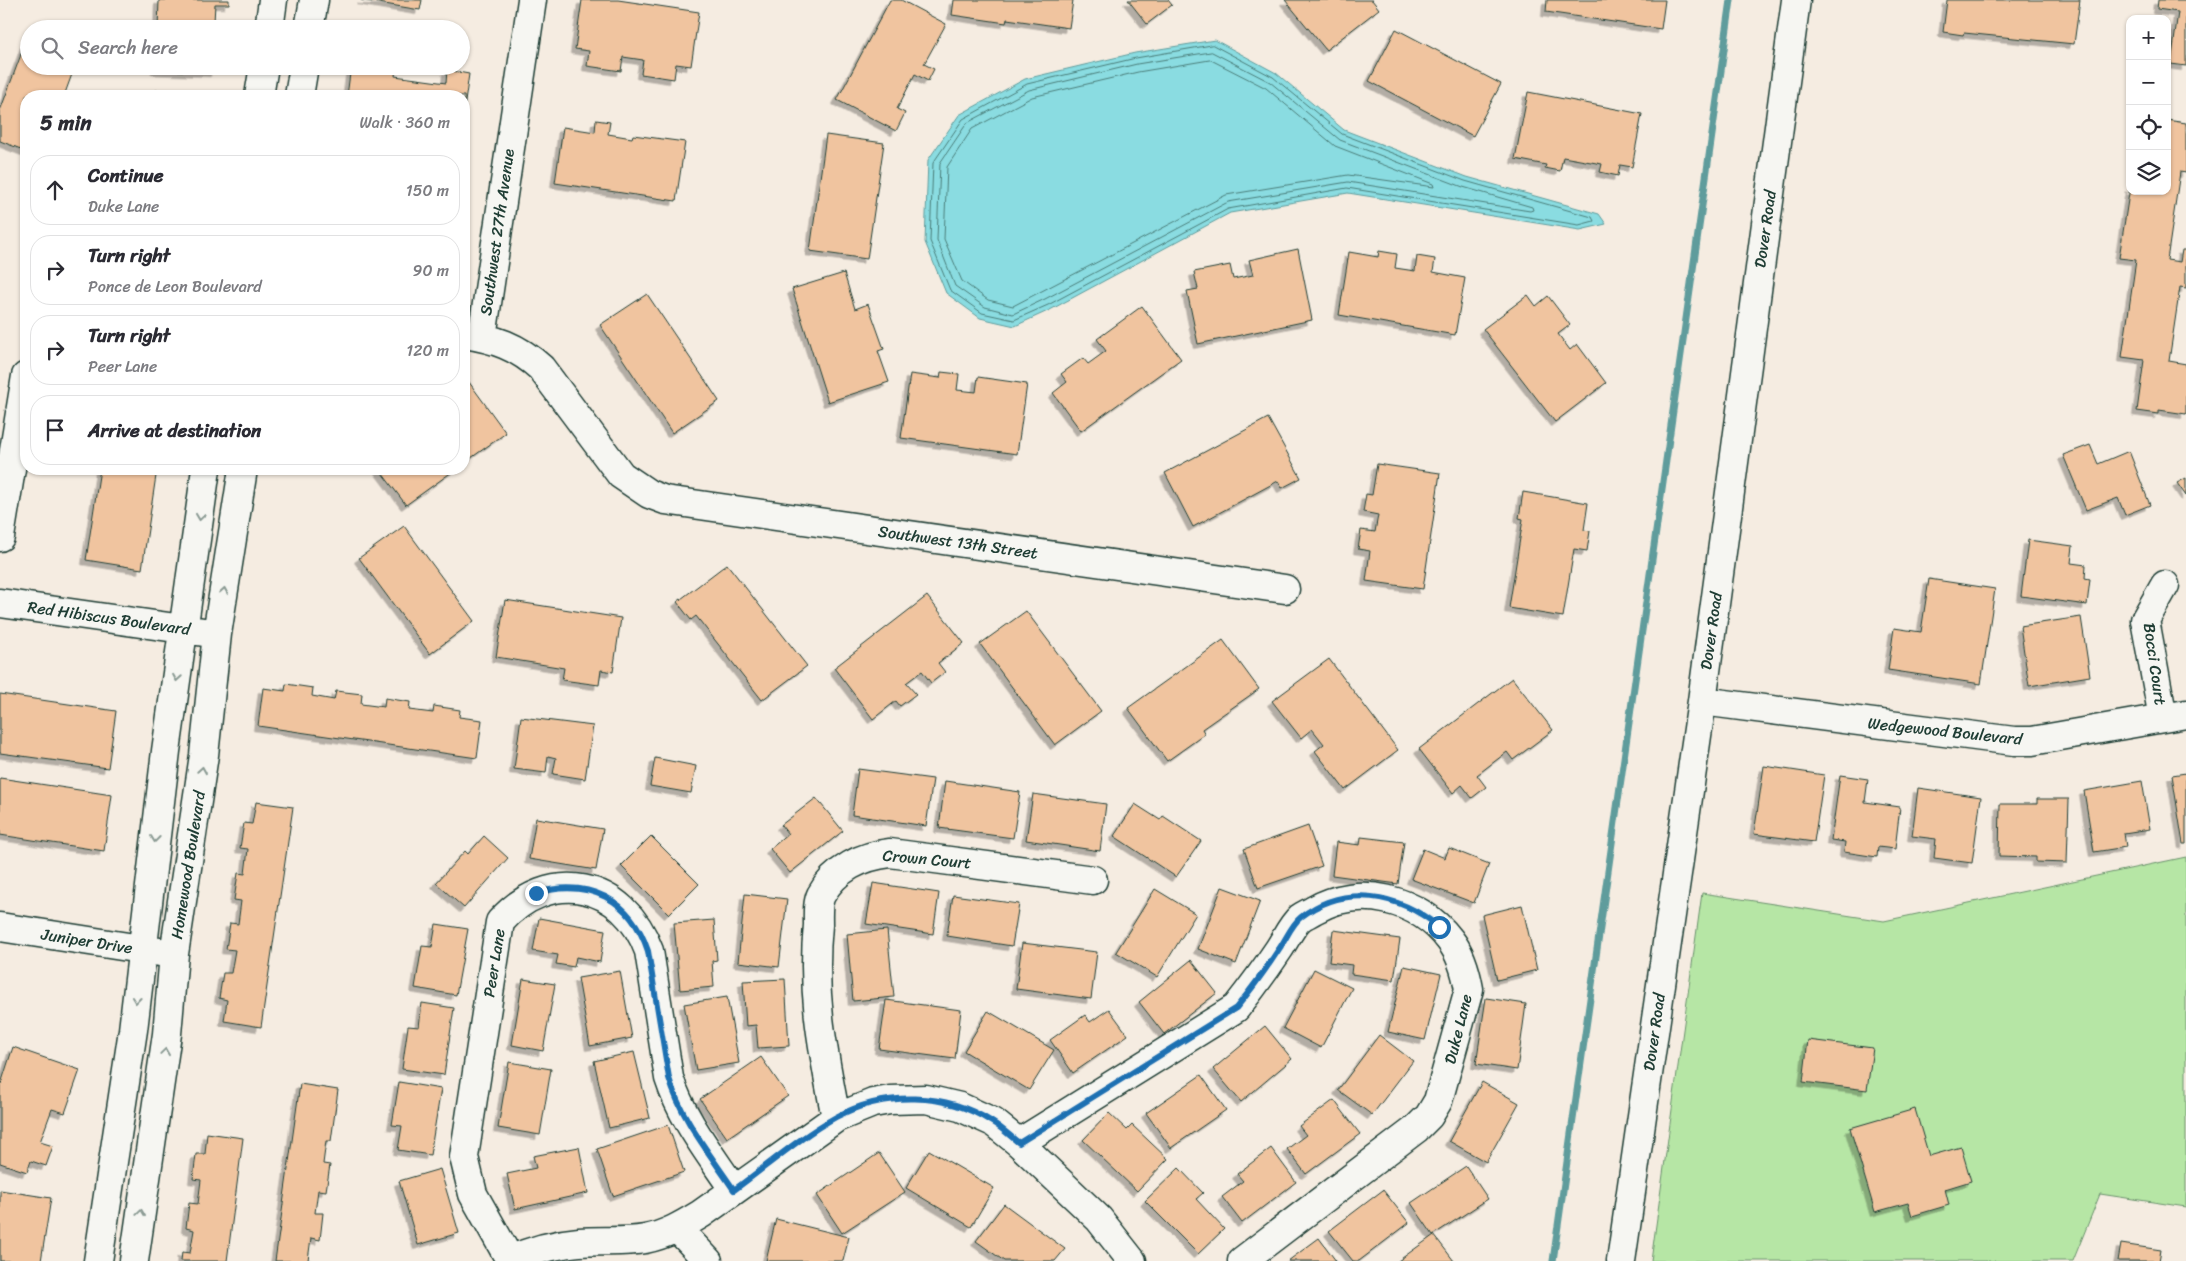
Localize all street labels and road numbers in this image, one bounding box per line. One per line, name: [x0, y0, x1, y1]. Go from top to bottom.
street label: Southwest 27th Avenue: [471, 147, 523, 317]
street label: Dover Road: [1745, 187, 1785, 270]
street label: Southwest 13th Street: [876, 516, 1040, 568]
street label: Dover Road: [1691, 589, 1731, 672]
street label: Red Hibiscus Boulevard: [26, 592, 194, 644]
street label: Bocci Court: [2135, 621, 2175, 707]
street label: Wedgewood Boulevard: [1866, 708, 2025, 754]
street label: Homewood Boulevard: [162, 787, 214, 941]
street label: Crown Court: [881, 841, 973, 877]
street label: Juniper Drive: [38, 919, 135, 963]
street label: Peer Lane: [474, 927, 514, 999]
street label: Dover Road: [1634, 990, 1674, 1073]
street label: Duke Lane: [1435, 991, 1481, 1067]

